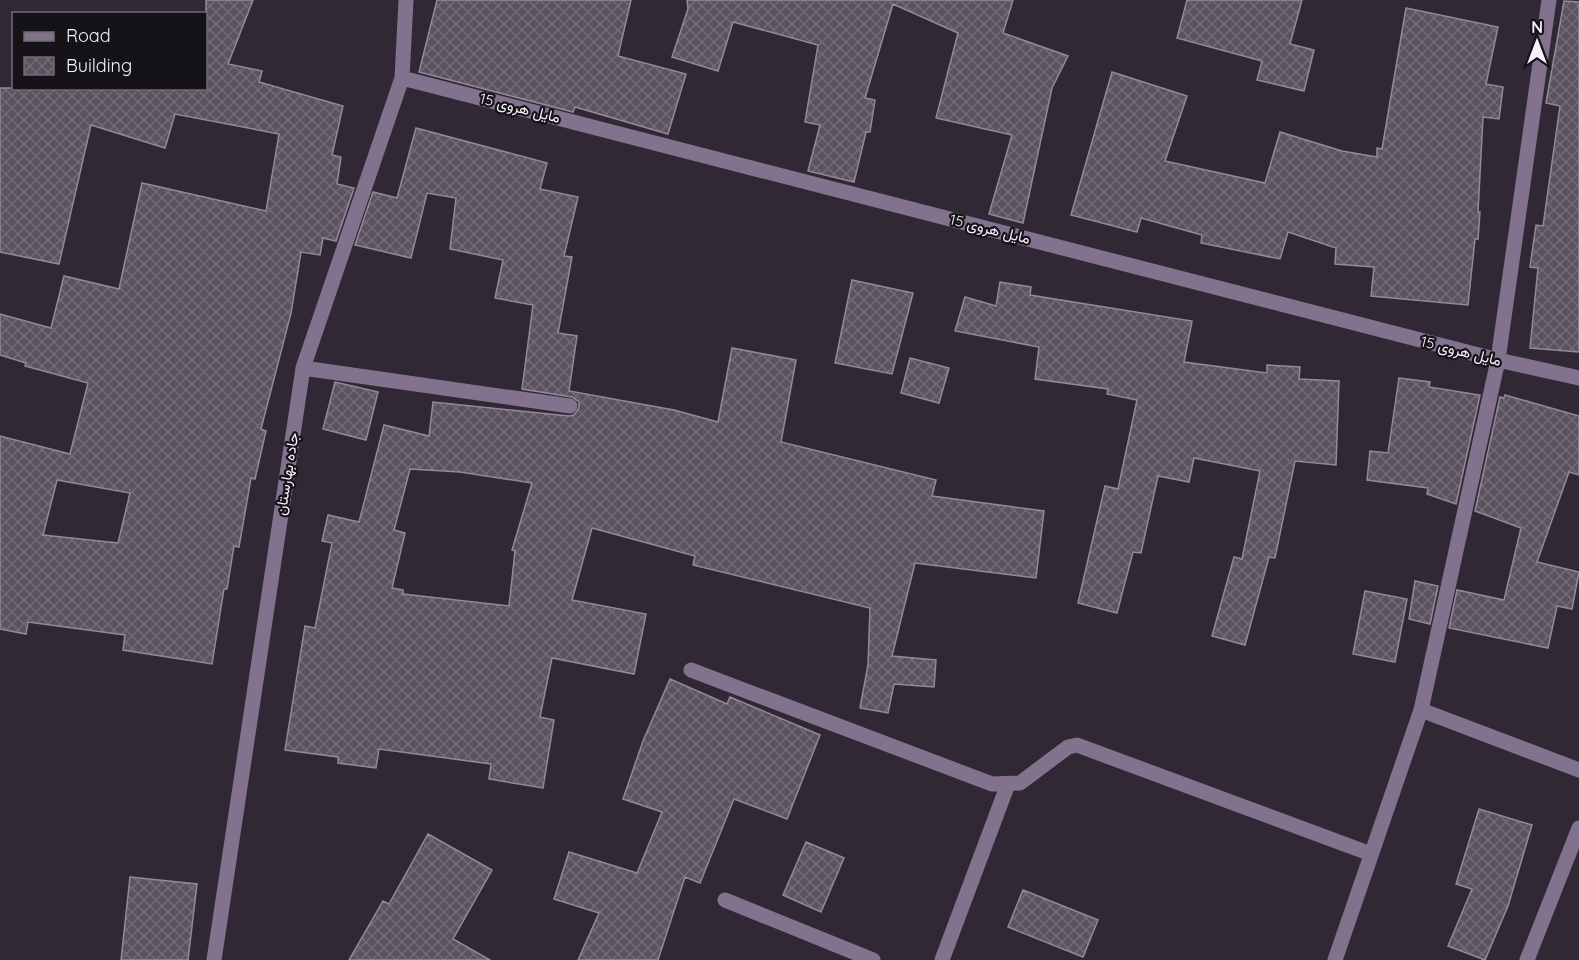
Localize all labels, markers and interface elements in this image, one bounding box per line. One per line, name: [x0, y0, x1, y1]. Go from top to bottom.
legend: [12, 12, 207, 90]
north arrow: [1507, 12, 1567, 72]
text: N: [1531, 17, 1543, 37]
text: Road: [66, 24, 111, 47]
text: Building: [66, 54, 132, 77]
street label: مایل هروی 15: [478, 88, 562, 128]
street label: مایل هروی 15: [948, 209, 1032, 249]
street label: مایل هروی 15: [1419, 331, 1503, 371]
street label: جاده بهارستان: [271, 431, 302, 517]

